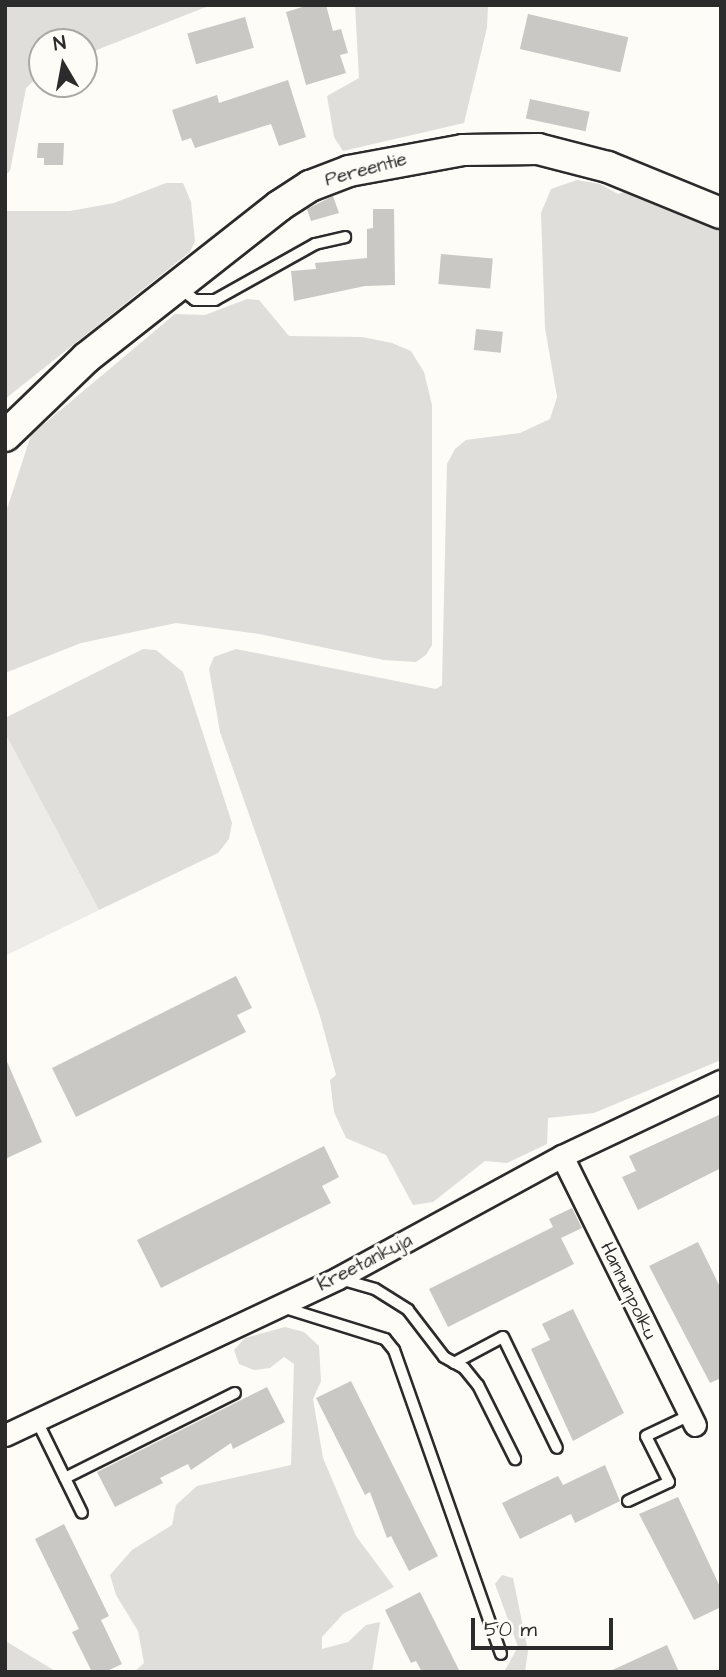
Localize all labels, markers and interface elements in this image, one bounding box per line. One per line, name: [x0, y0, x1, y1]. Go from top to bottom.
north arrow: [28, 28, 98, 98]
text: N: [51, 29, 68, 58]
street label: Pereentie: [323, 148, 409, 192]
street label: Kreetankuja: [314, 1229, 416, 1297]
street label: Hannunpolku: [595, 1239, 661, 1343]
scale bar: [474, 1604, 616, 1648]
text: 50 m: [484, 1615, 537, 1644]

